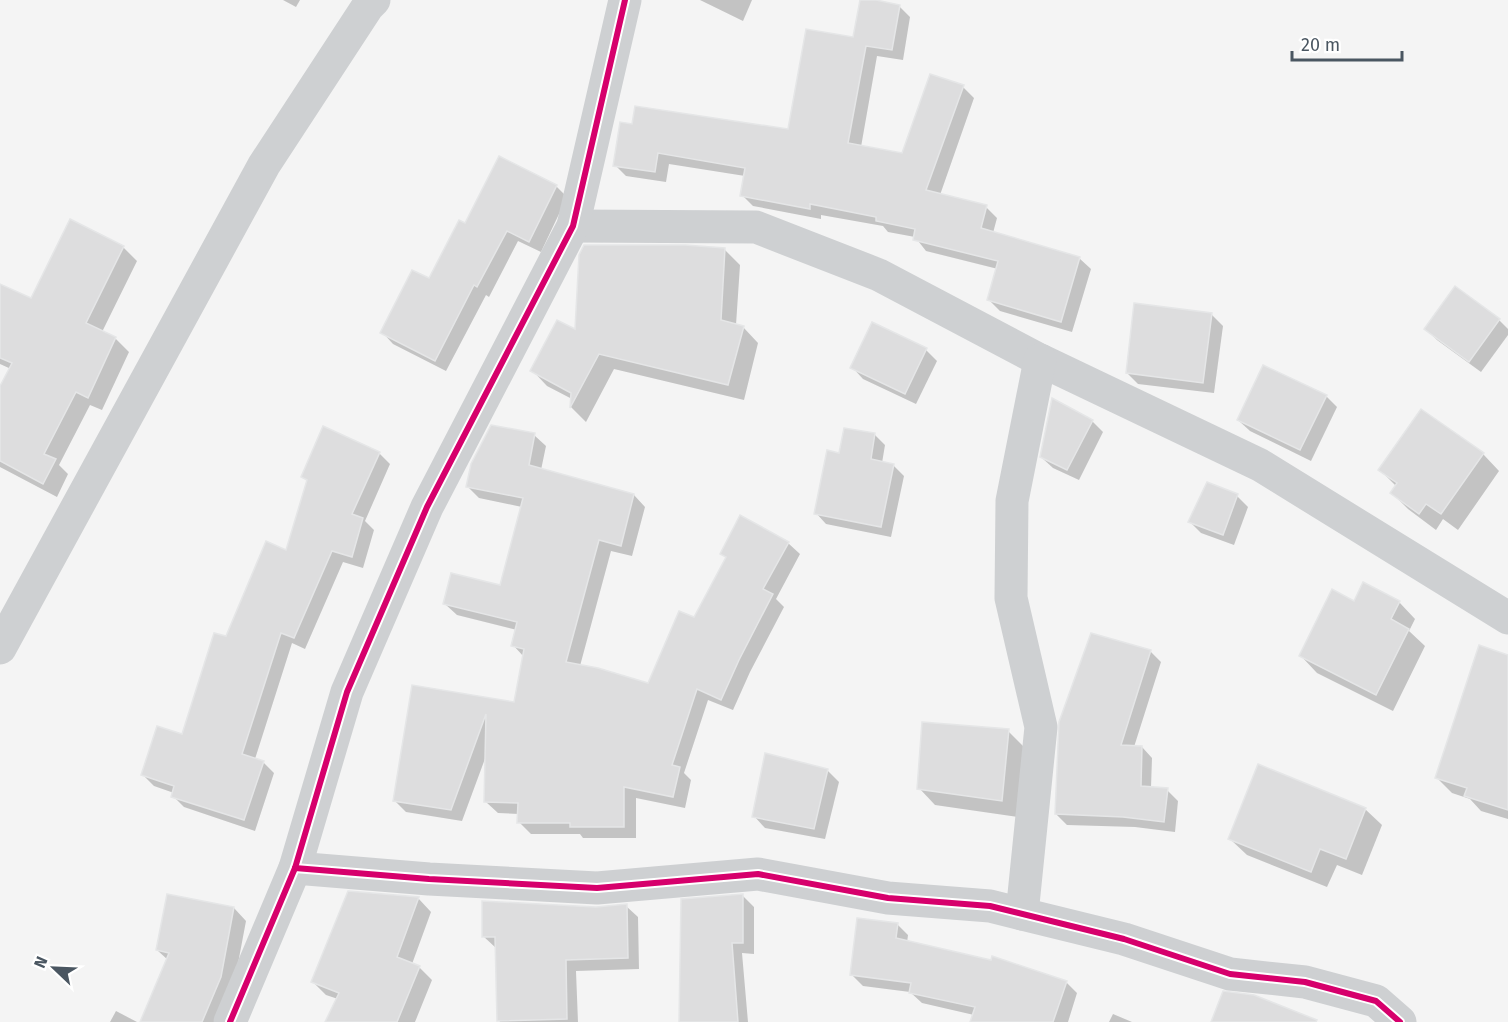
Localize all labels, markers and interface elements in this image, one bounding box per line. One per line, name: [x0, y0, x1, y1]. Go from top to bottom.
scale bar: [1292, 24, 1402, 62]
text: 20 m: [1301, 34, 1340, 56]
north arrow: [24, 938, 84, 998]
text: N: [30, 954, 51, 971]

